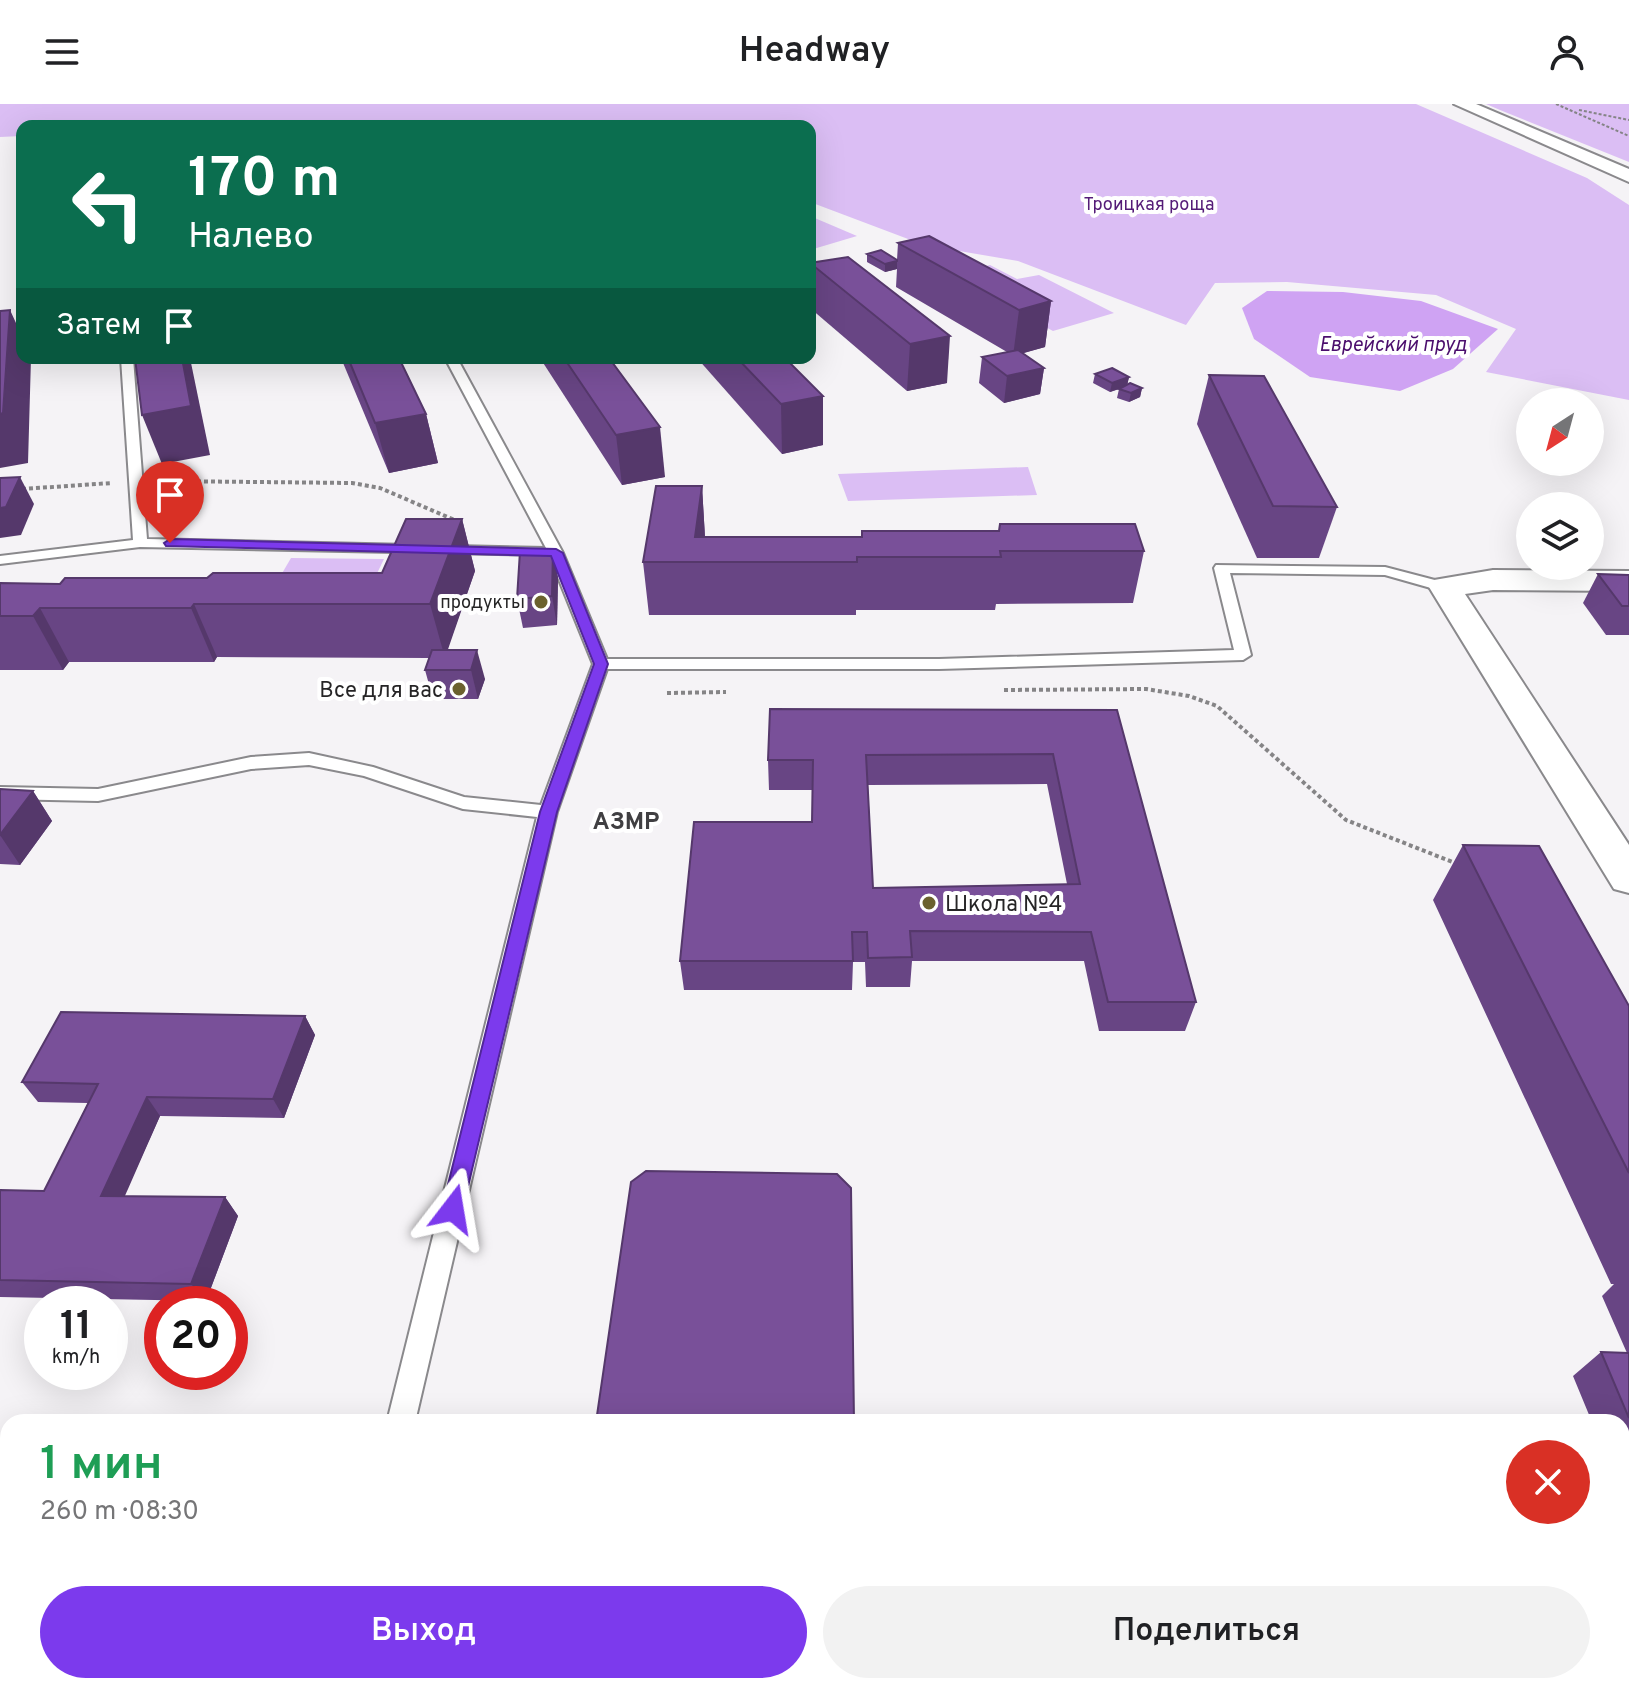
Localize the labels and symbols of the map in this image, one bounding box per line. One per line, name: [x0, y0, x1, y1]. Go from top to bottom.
park label: Троицкая роща: [1084, 194, 1214, 217]
water label: Еврейский пруд: [1319, 333, 1467, 359]
north arrow: [1516, 388, 1604, 476]
pin: [136, 461, 204, 543]
place label: продукты: [440, 592, 525, 615]
marker: продукты: [532, 593, 550, 611]
place label: Все для вас: [319, 678, 443, 705]
marker: Все для вас: [450, 680, 468, 698]
district label: АЗМР: [593, 808, 659, 838]
place label: Школа №4: [945, 892, 1062, 919]
marker: Школа №4: [920, 894, 938, 912]
position arrow: [411, 1167, 495, 1251]
speed limit sign: 20: [144, 1286, 248, 1390]

